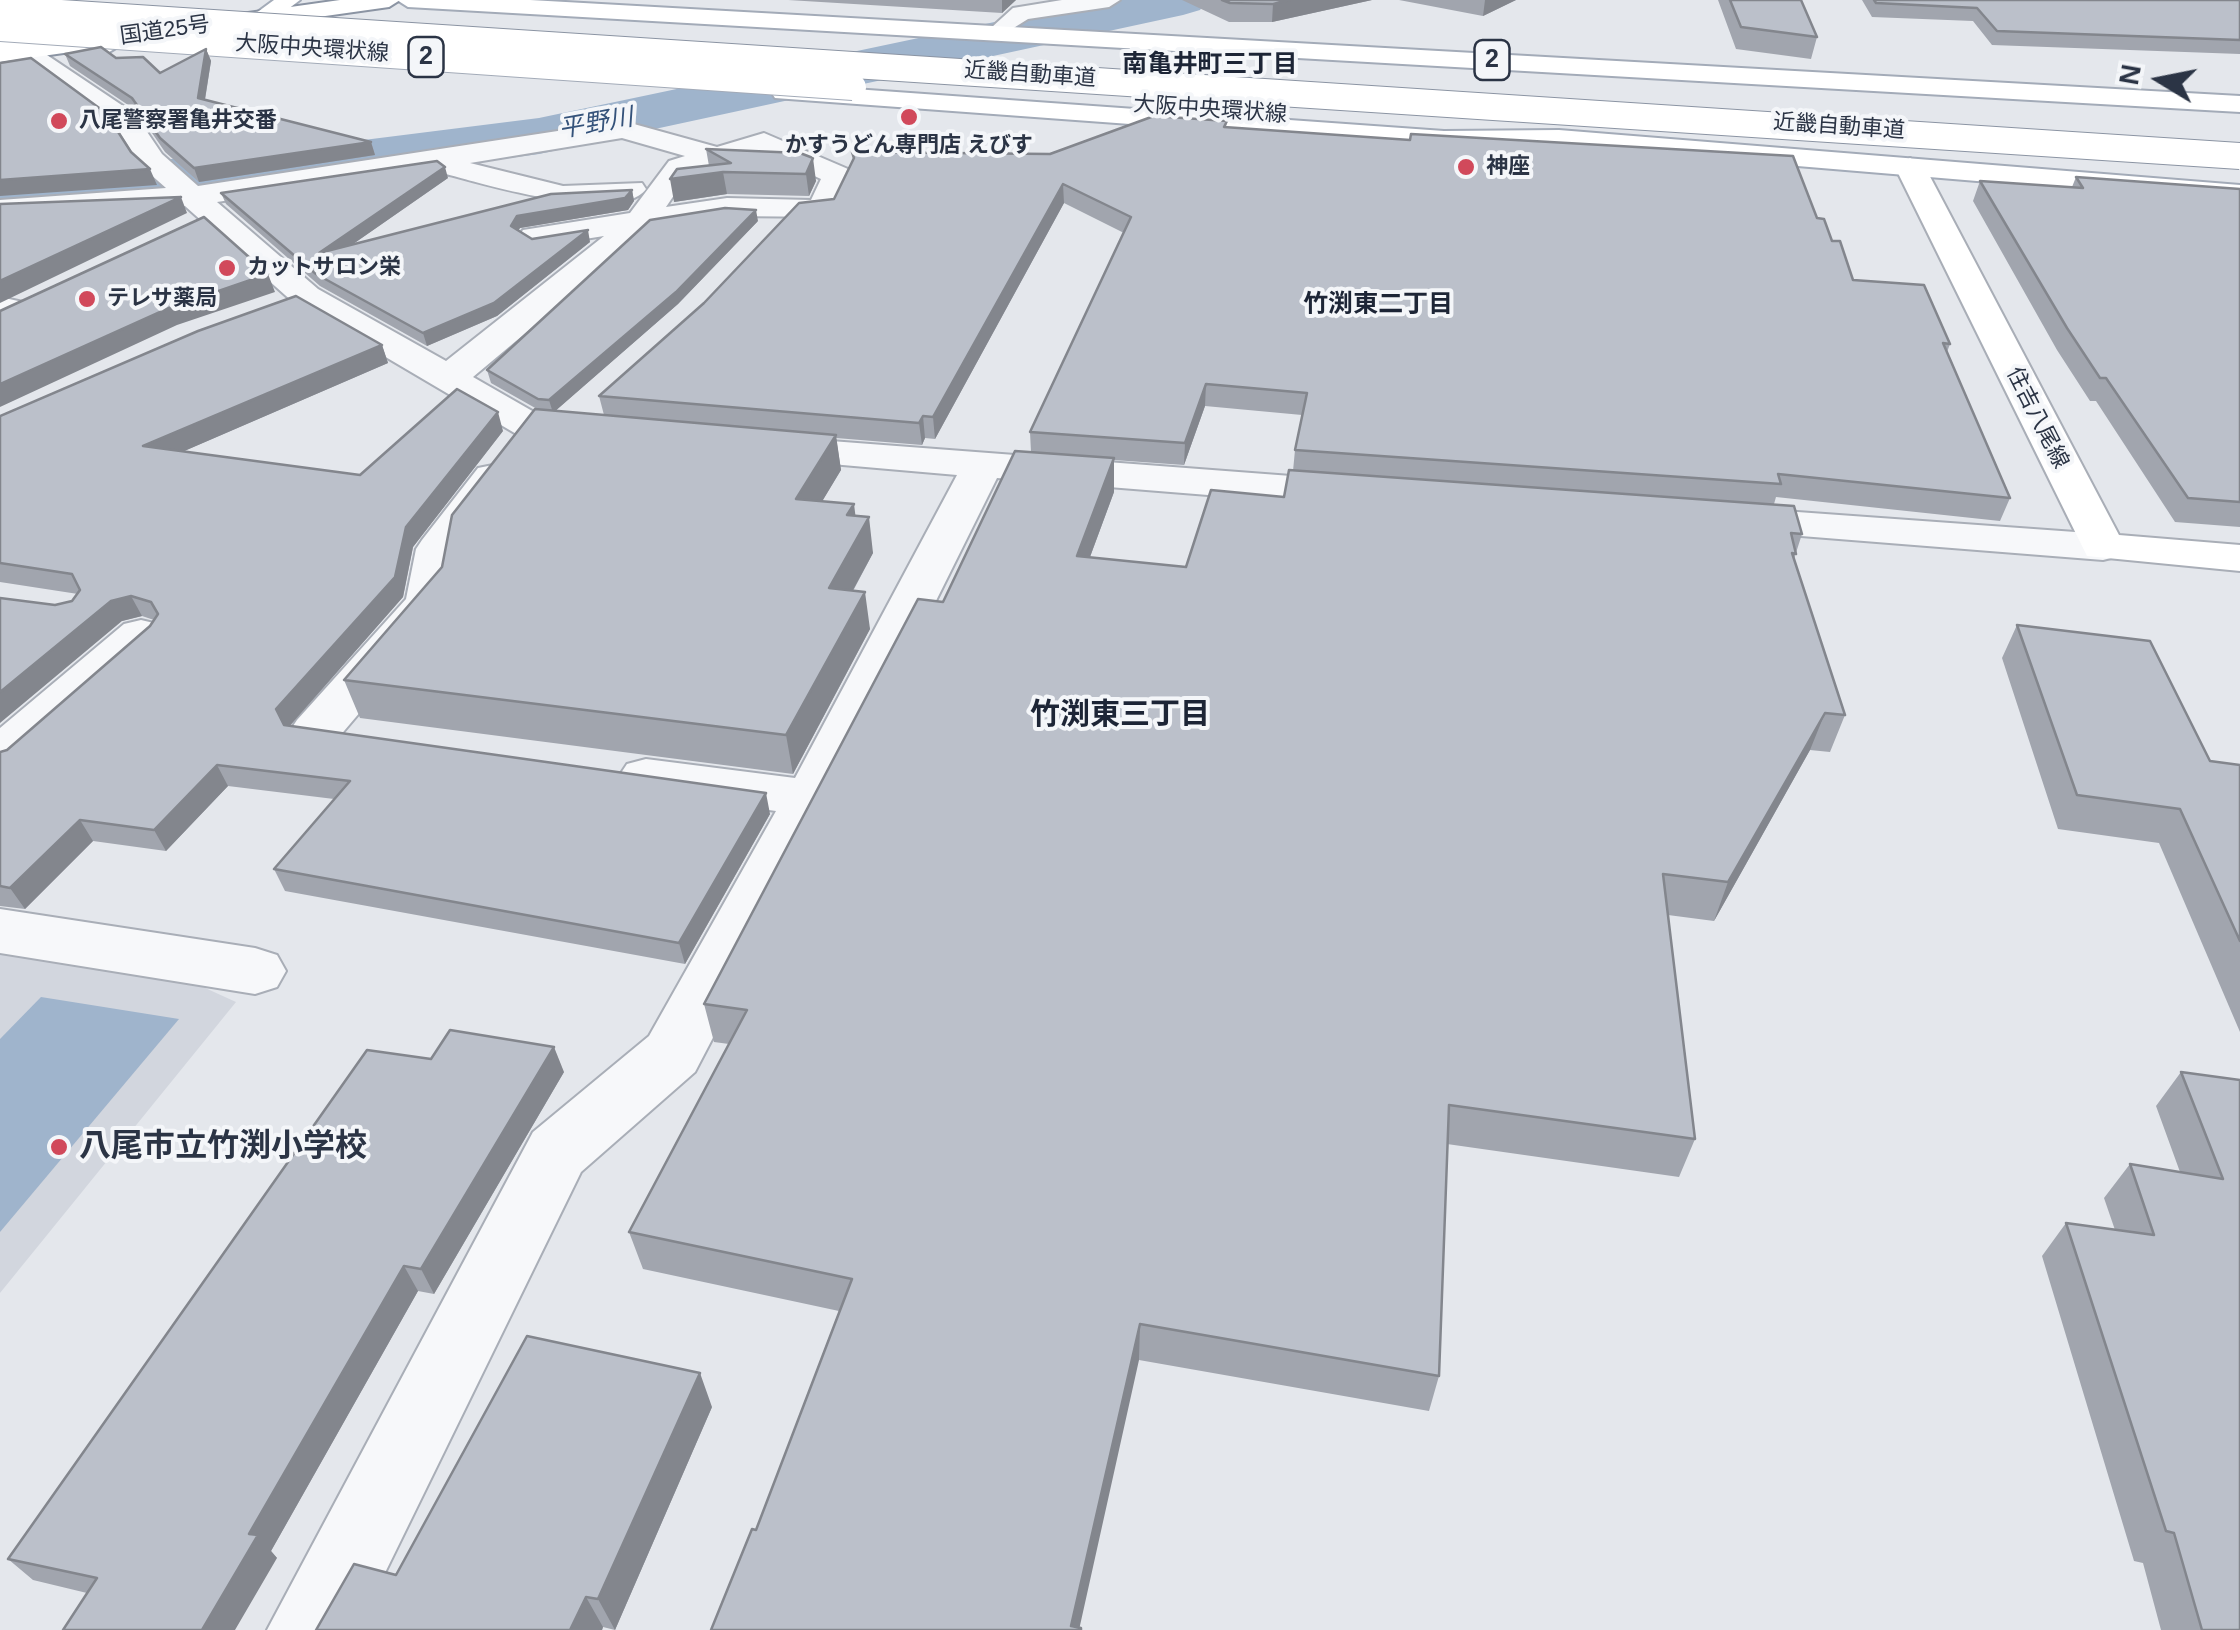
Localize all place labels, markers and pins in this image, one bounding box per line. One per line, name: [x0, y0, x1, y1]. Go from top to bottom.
marker: かすうどん専門店 えびす: [898, 106, 920, 128]
place label: 八尾警察署亀井交番: [79, 108, 277, 134]
marker: 八尾警察署亀井交番: [48, 110, 70, 132]
place label: かすうどん専門店 えびす: [785, 133, 1033, 159]
place label: 神座: [1486, 154, 1530, 180]
marker: 神座: [1455, 156, 1477, 178]
place label: カットサロン栄: [247, 255, 401, 281]
marker: カットサロン栄: [216, 257, 238, 279]
place label: テレサ薬局: [107, 286, 217, 312]
marker: テレサ薬局: [76, 288, 98, 310]
place label: 八尾市立竹渕小学校: [79, 1128, 367, 1166]
marker: 八尾市立竹渕小学校: [48, 1136, 70, 1158]

